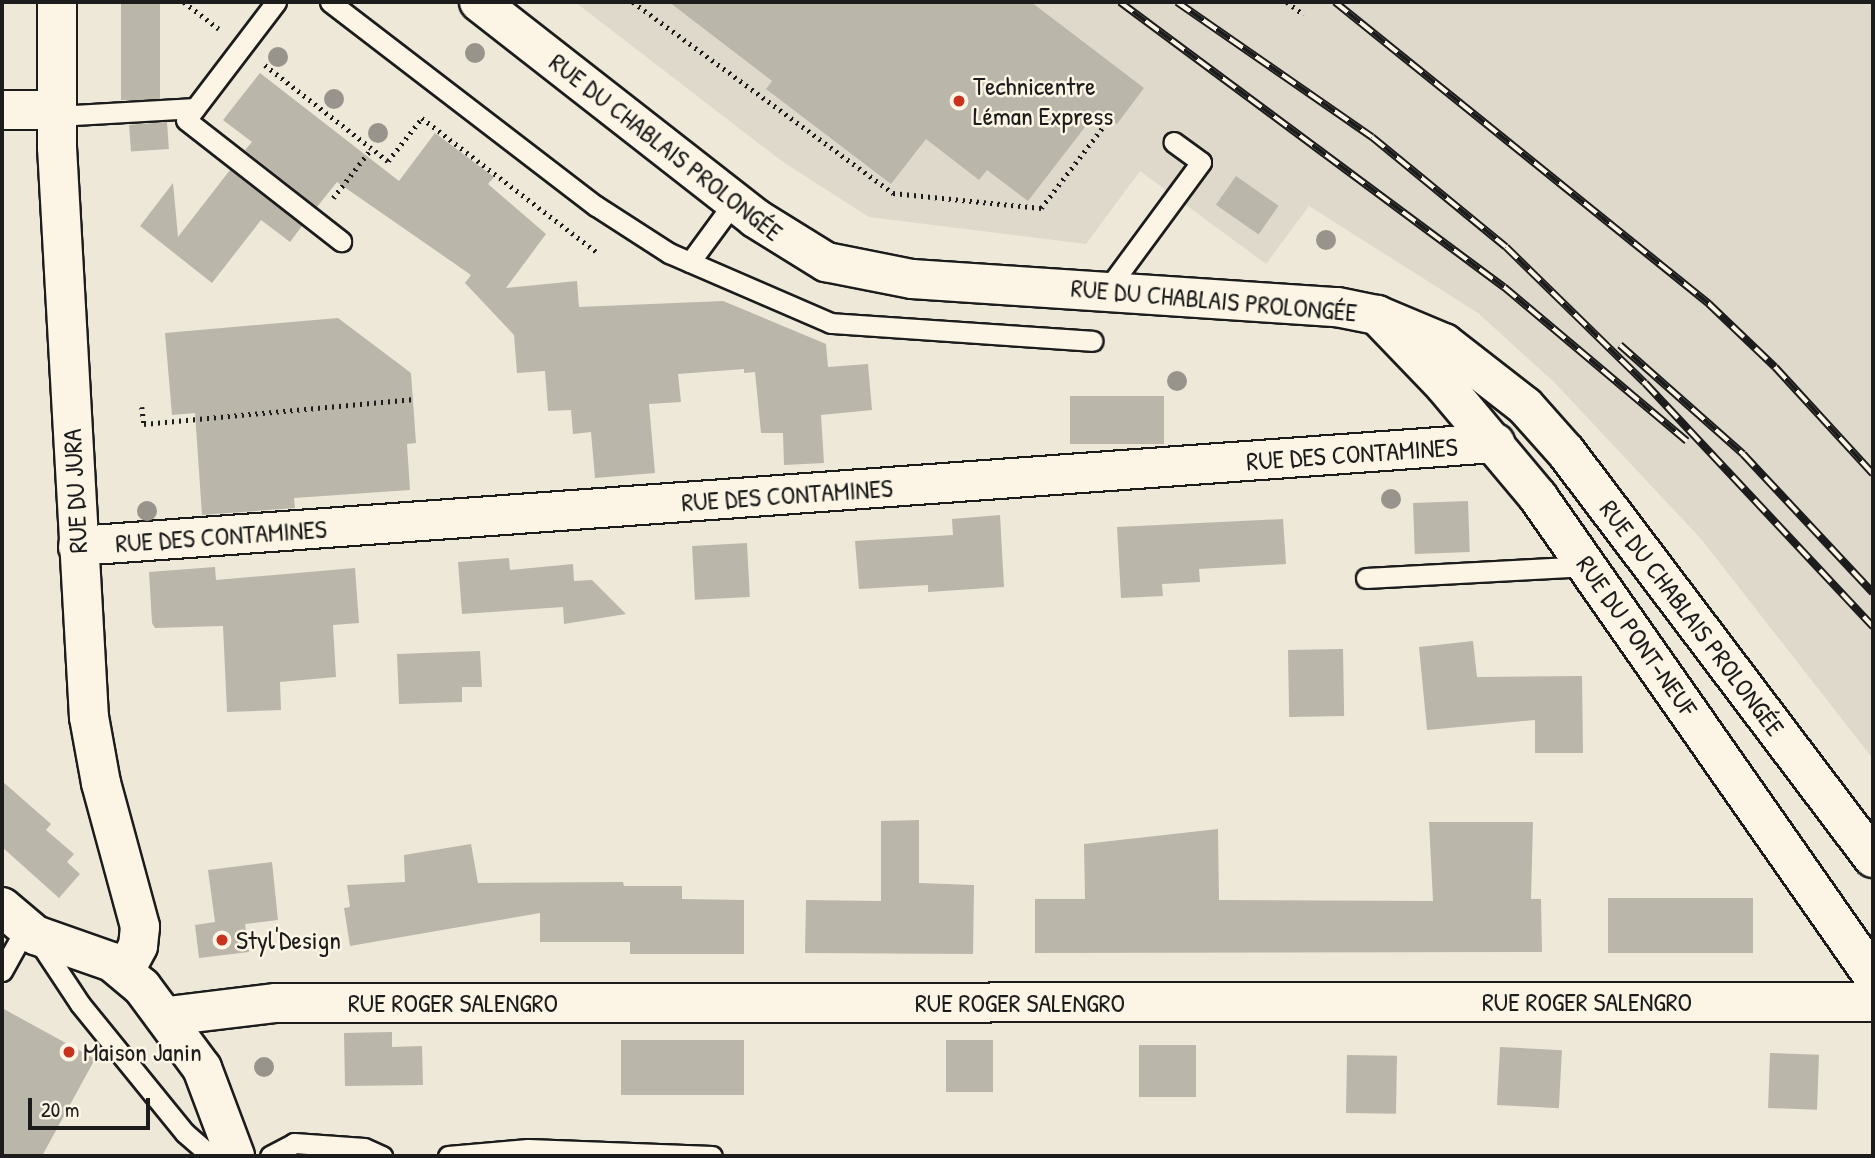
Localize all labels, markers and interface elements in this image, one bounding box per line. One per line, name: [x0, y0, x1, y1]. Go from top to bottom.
street label: RUE DU CHABLAIS PROLONGÉE: [543, 46, 789, 248]
place label: Technicentre Léman Express: [973, 70, 1113, 132]
marker: Technicentre Léman Express: [951, 93, 967, 109]
street label: RUE DU CHABLAIS PROLONGÉE: [1070, 272, 1358, 328]
street label: RUE DU JURA: [56, 428, 94, 554]
street label: RUE DES CONTAMINES: [1245, 431, 1459, 477]
street label: RUE DES CONTAMINES: [680, 472, 894, 518]
street label: RUE DU CHABLAIS PROLONGÉE: [1593, 494, 1791, 742]
street label: RUE DES CONTAMINES: [114, 513, 328, 559]
street label: RUE DU PONT-NEUF: [1570, 550, 1704, 722]
place label: Styl'Design: [236, 924, 341, 956]
marker: Styl'Design: [214, 932, 230, 948]
street label: RUE ROGER SALENGRO: [1482, 986, 1692, 1018]
street label: RUE ROGER SALENGRO: [348, 987, 558, 1019]
street label: RUE ROGER SALENGRO: [915, 987, 1125, 1019]
place label: Maison Janin: [83, 1036, 202, 1068]
marker: Maison Janin: [61, 1044, 77, 1060]
scale bar: [32, 1084, 154, 1128]
text: 20 m: [41, 1095, 79, 1124]

